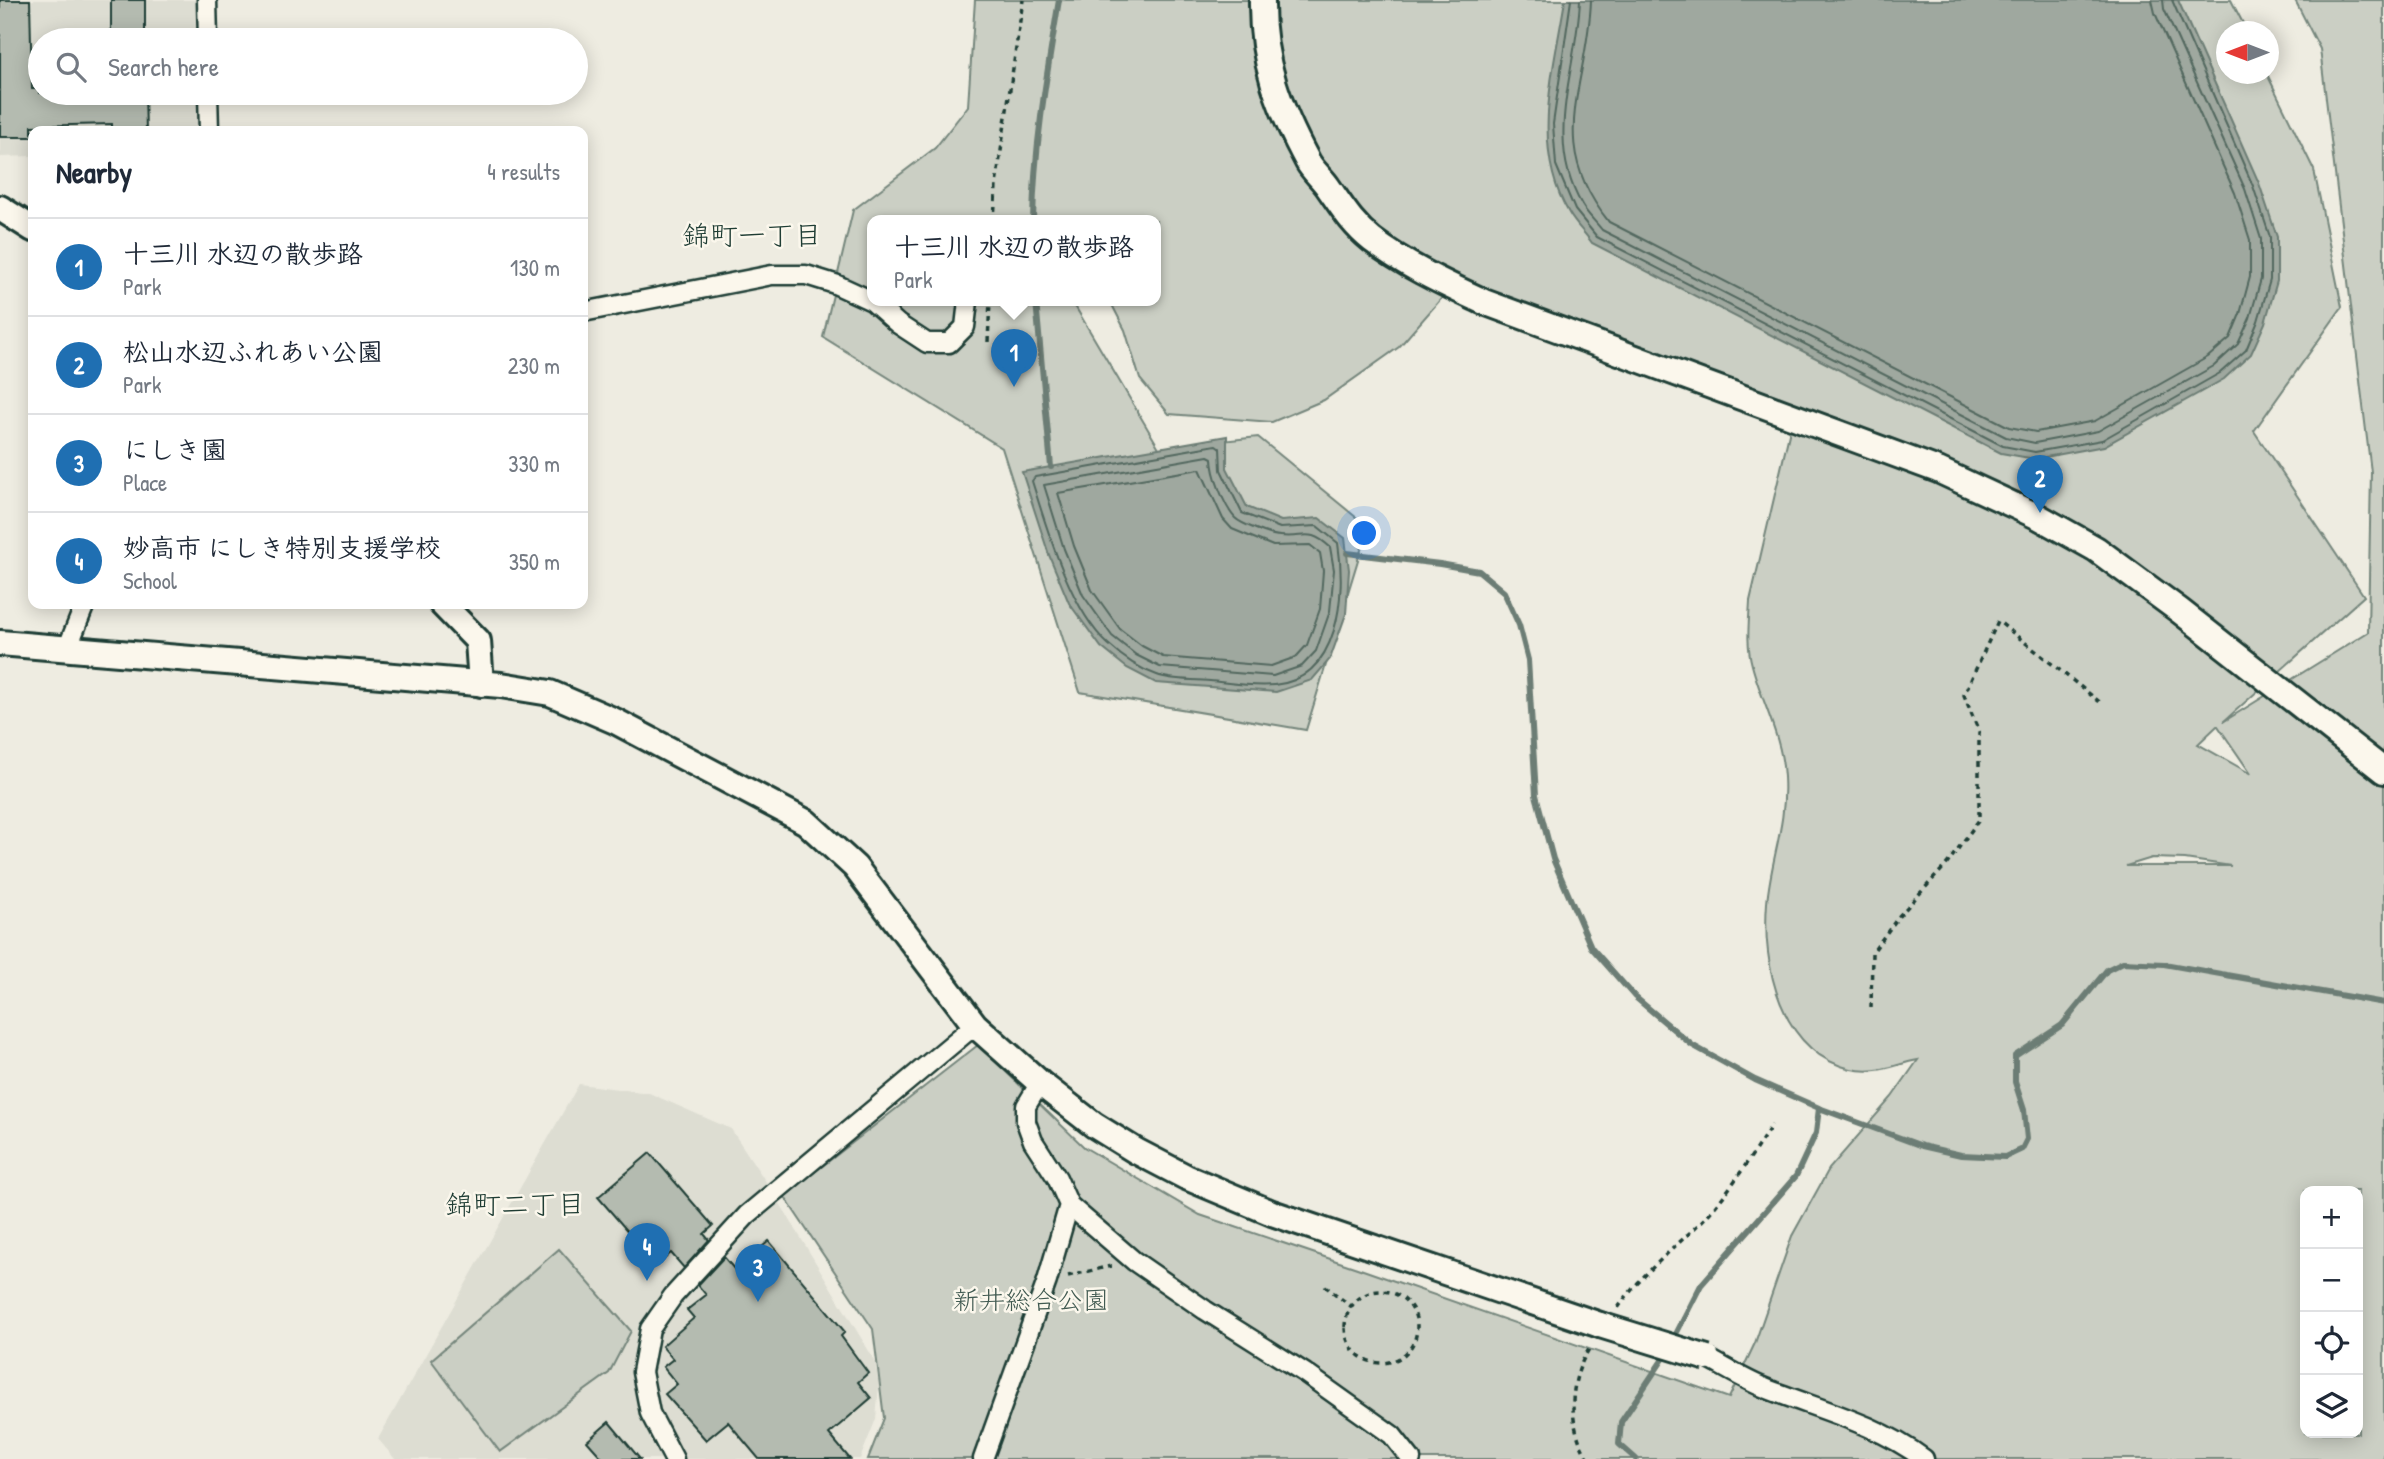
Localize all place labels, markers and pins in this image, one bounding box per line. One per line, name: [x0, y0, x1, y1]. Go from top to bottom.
pin: 1: [991, 329, 1037, 387]
pin: 2: [2017, 455, 2063, 513]
pin: 4: [624, 1223, 670, 1281]
pin: 3: [735, 1244, 781, 1302]

